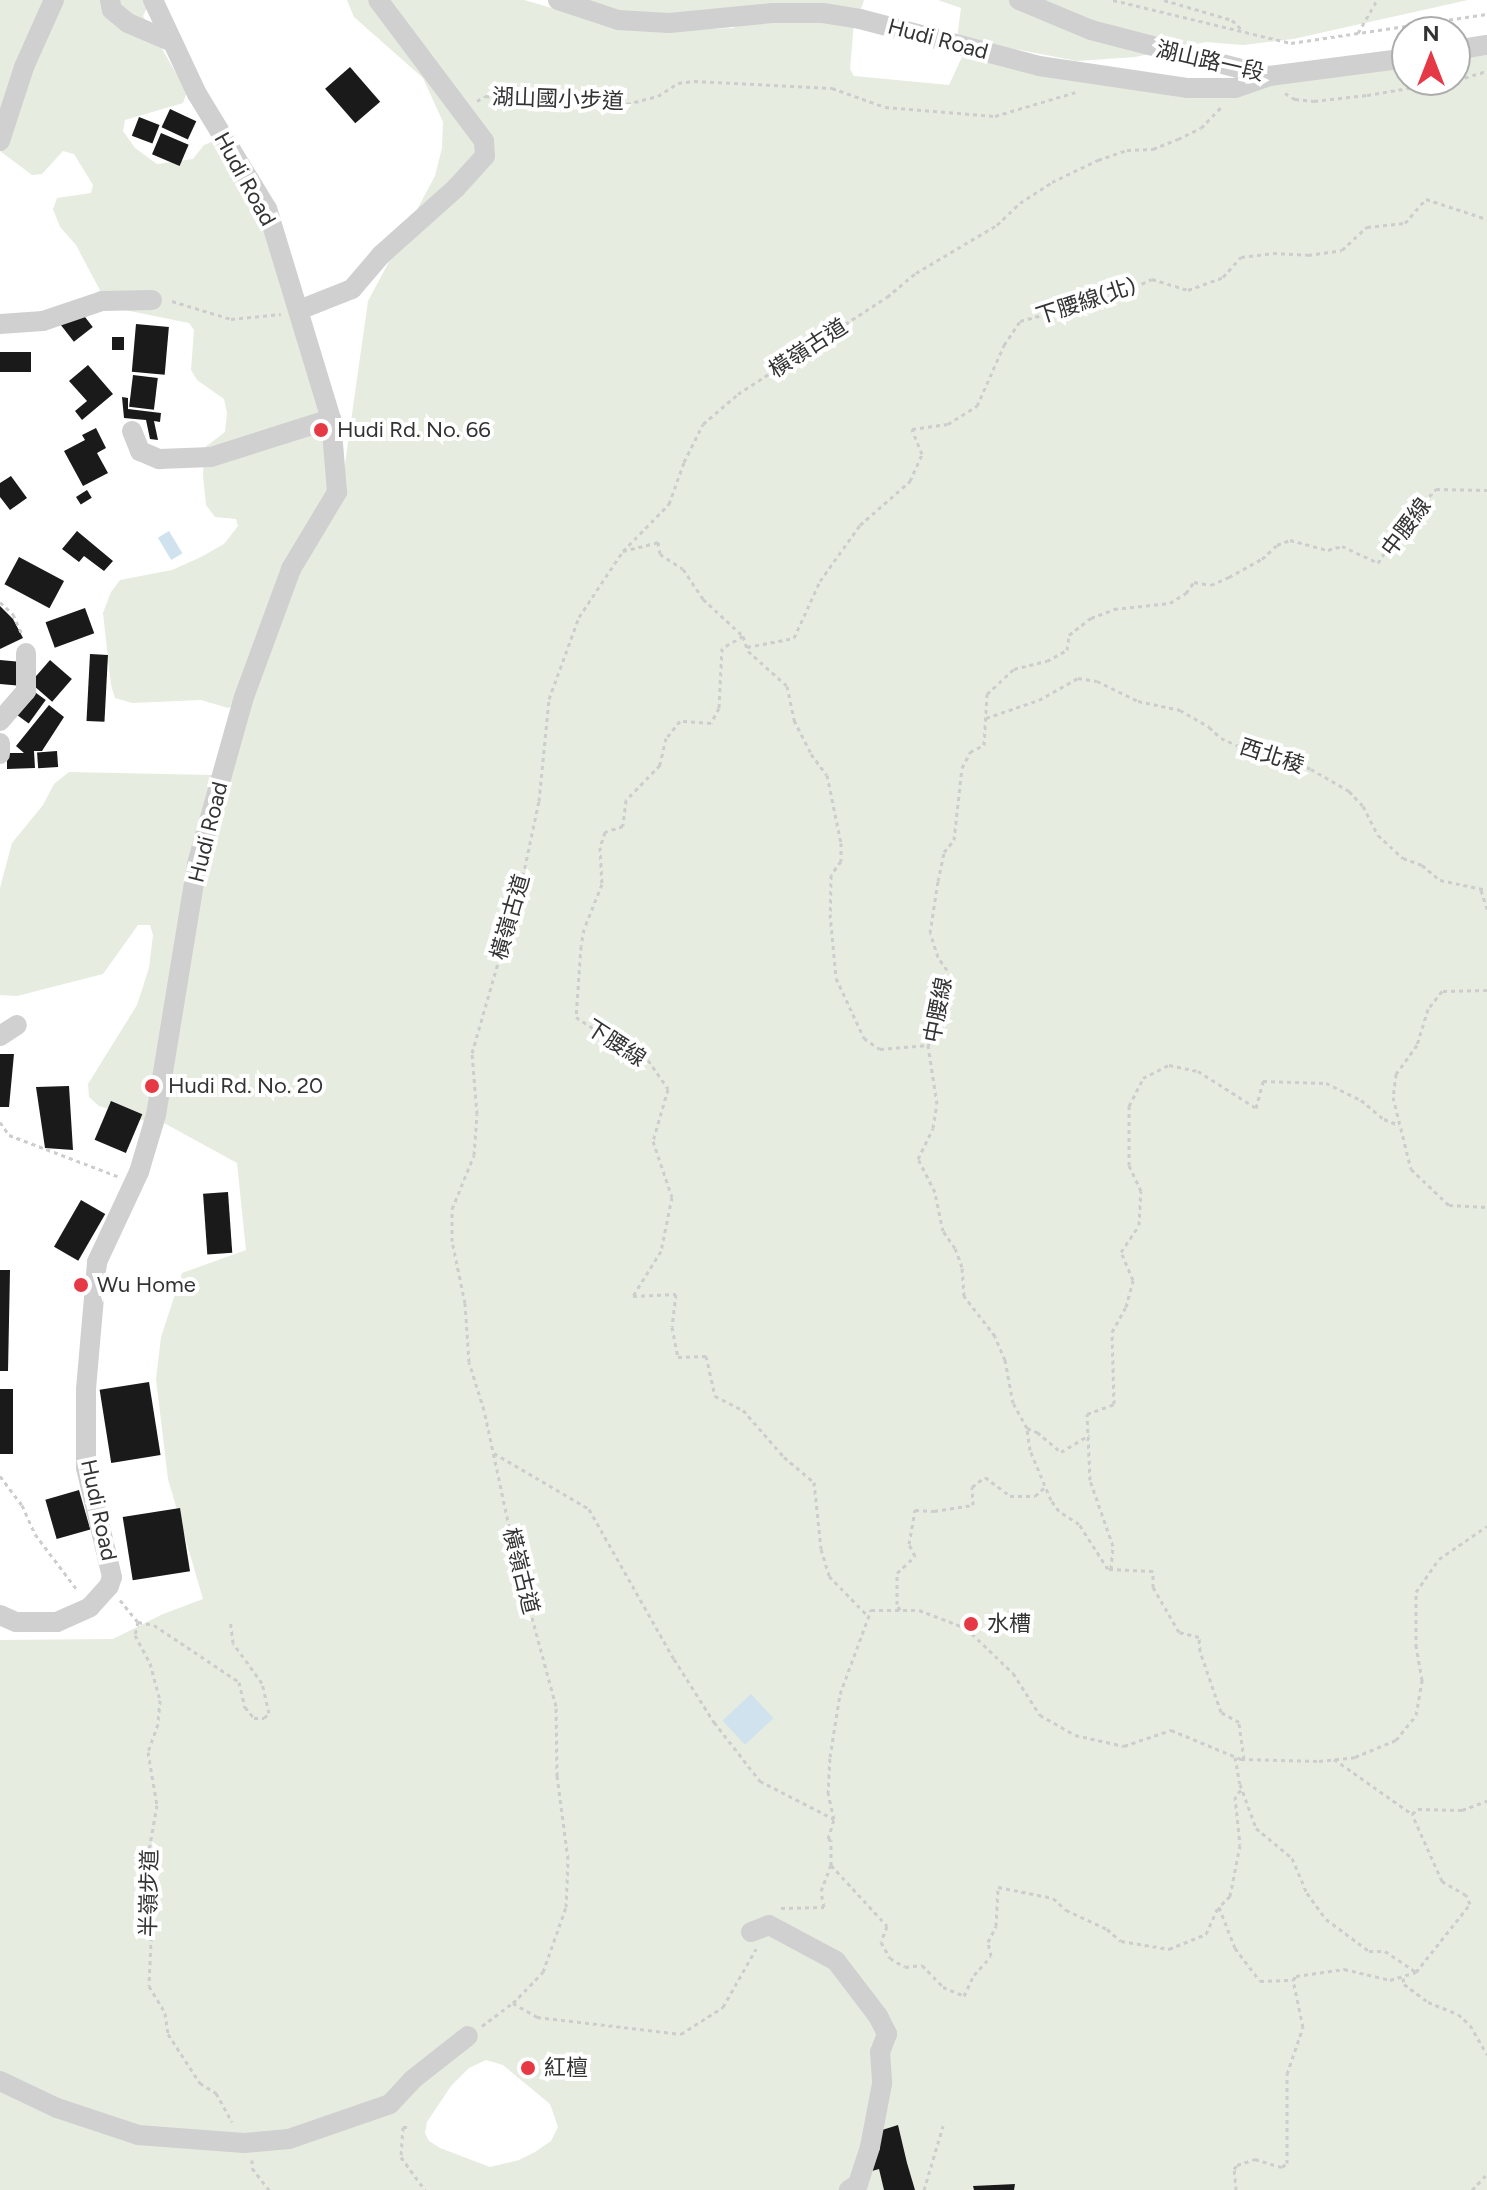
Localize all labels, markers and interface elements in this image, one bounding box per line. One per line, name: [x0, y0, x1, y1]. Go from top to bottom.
street label: Hudi Road: [885, 13, 991, 65]
north arrow: [1391, 16, 1471, 96]
text: N: [1422, 20, 1440, 47]
street label: 湖山路一段: [1153, 36, 1267, 86]
street label: 湖山國小步道: [492, 84, 624, 114]
street label: Hudi Road: [209, 128, 281, 230]
street label: 下腰線(北): [1033, 272, 1139, 330]
street label: 橫嶺古道: [764, 313, 852, 383]
place label: Hudi Rd. No. 66: [337, 417, 491, 443]
marker: Hudi Rd. No. 66: [312, 421, 330, 439]
street label: 中腰線: [1376, 493, 1436, 561]
street label: 西北稜: [1237, 733, 1307, 779]
street label: Hudi Road: [183, 779, 233, 885]
street label: 橫嶺古道: [485, 871, 535, 963]
street label: 中腰線: [919, 975, 957, 1045]
street label: 下腰線: [581, 1014, 651, 1072]
place label: Hudi Rd. No. 20: [168, 1073, 323, 1099]
marker: Hudi Rd. No. 20: [143, 1077, 161, 1095]
place label: Wu Home: [97, 1272, 196, 1298]
marker: Wu Home: [72, 1276, 90, 1294]
street label: Hudi Road: [75, 1457, 123, 1563]
street label: 橫嶺古道: [498, 1525, 544, 1617]
place label: 水槽: [987, 1611, 1031, 1637]
marker: 水槽: [962, 1615, 980, 1633]
street label: 半嶺步道: [135, 1849, 163, 1937]
place label: 紅檀: [544, 2055, 588, 2081]
marker: 紅檀: [519, 2059, 537, 2077]

